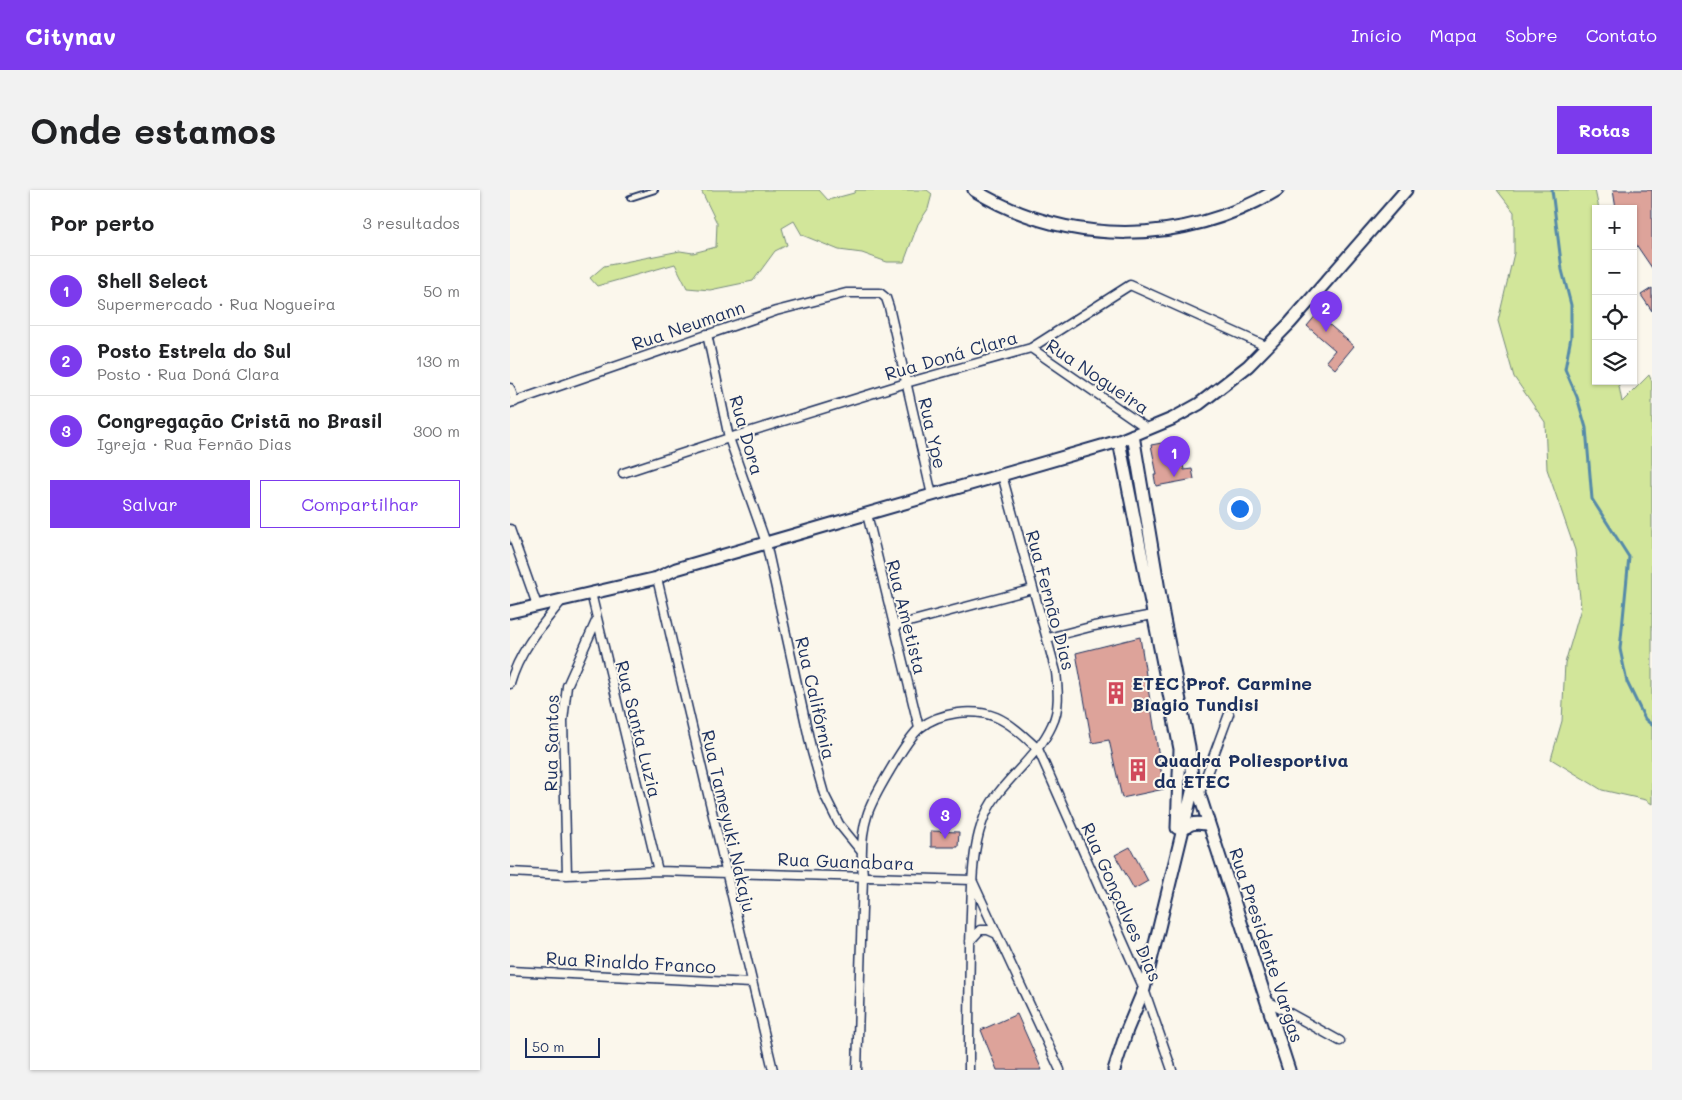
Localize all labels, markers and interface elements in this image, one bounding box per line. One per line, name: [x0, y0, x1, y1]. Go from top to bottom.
text: Citynav: [25, 20, 116, 51]
text: Início: [1351, 23, 1401, 47]
text: Mapa: [1429, 23, 1477, 47]
text: Sobre: [1505, 23, 1558, 47]
text: Contato: [1586, 23, 1657, 47]
button: Rotas: [1557, 106, 1652, 154]
text: Onde estamos: [30, 107, 276, 153]
map controls: [1592, 205, 1637, 385]
button: +: [1592, 205, 1637, 250]
text: Por perto: [50, 209, 154, 236]
text: 3 resultados: [363, 212, 460, 233]
button: −: [1592, 250, 1637, 295]
text: Shell Select: [97, 268, 208, 293]
text: 1: [62, 280, 70, 301]
text: 50 m: [423, 280, 460, 301]
pin: 2: [1310, 291, 1342, 332]
text: Supermercado · Rua Nogueira: [97, 293, 336, 314]
street label: Rua Neumann: [628, 294, 748, 356]
button: locate: [1592, 295, 1637, 340]
street label: Rua Doná Clara: [882, 325, 1020, 385]
street label: Rua Nogueira: [1042, 333, 1154, 419]
text: Posto Estrela do Sul: [97, 338, 291, 363]
button: layers: [1592, 340, 1637, 385]
text: 2: [62, 350, 70, 371]
text: 130 m: [416, 350, 460, 371]
text: Posto · Rua Doná Clara: [97, 363, 280, 384]
street label: Rua Dora: [724, 392, 770, 478]
street label: Rua Ype: [913, 395, 953, 471]
text: Congregação Cristã no Brasil: [97, 408, 382, 433]
text: 3: [61, 420, 71, 441]
text: 300 m: [413, 420, 460, 441]
text: Igreja · Rua Fernão Dias: [97, 433, 292, 454]
pin: 1: [1158, 436, 1190, 477]
button: Salvar: [50, 480, 250, 528]
button: Compartilhar: [260, 480, 460, 528]
your location: [1227, 496, 1253, 522]
street label: Rua Fernão Dias: [1021, 527, 1081, 673]
street label: Rua Ametista: [881, 557, 933, 677]
street label: Rua Califórnia: [790, 634, 842, 762]
street label: Rua Santa Luzia: [610, 658, 668, 800]
place label: ETEC Prof. Carmine Biagio Tundisi: [1132, 671, 1312, 716]
building icon: ETEC Prof. Carmine Biagio Tundisi: [1103, 680, 1129, 706]
street label: Rua Santos: [538, 694, 564, 792]
street label: Rua Tameyuki Nakaju: [696, 728, 762, 914]
place label: Quadra Poliesportiva da ETEC: [1154, 748, 1349, 793]
building icon: Quadra Poliesportiva da ETEC: [1125, 757, 1151, 783]
pin: 3: [929, 798, 961, 839]
street label: Rua Gonçalves Dias: [1076, 819, 1168, 985]
street label: Rua Presidente Vargas: [1224, 845, 1310, 1045]
street label: Rua Guanabara: [777, 847, 915, 875]
street label: Rua Rinaldo Franco: [545, 946, 717, 978]
scale bar: [525, 1035, 600, 1058]
text: 50 m: [532, 1037, 564, 1056]

